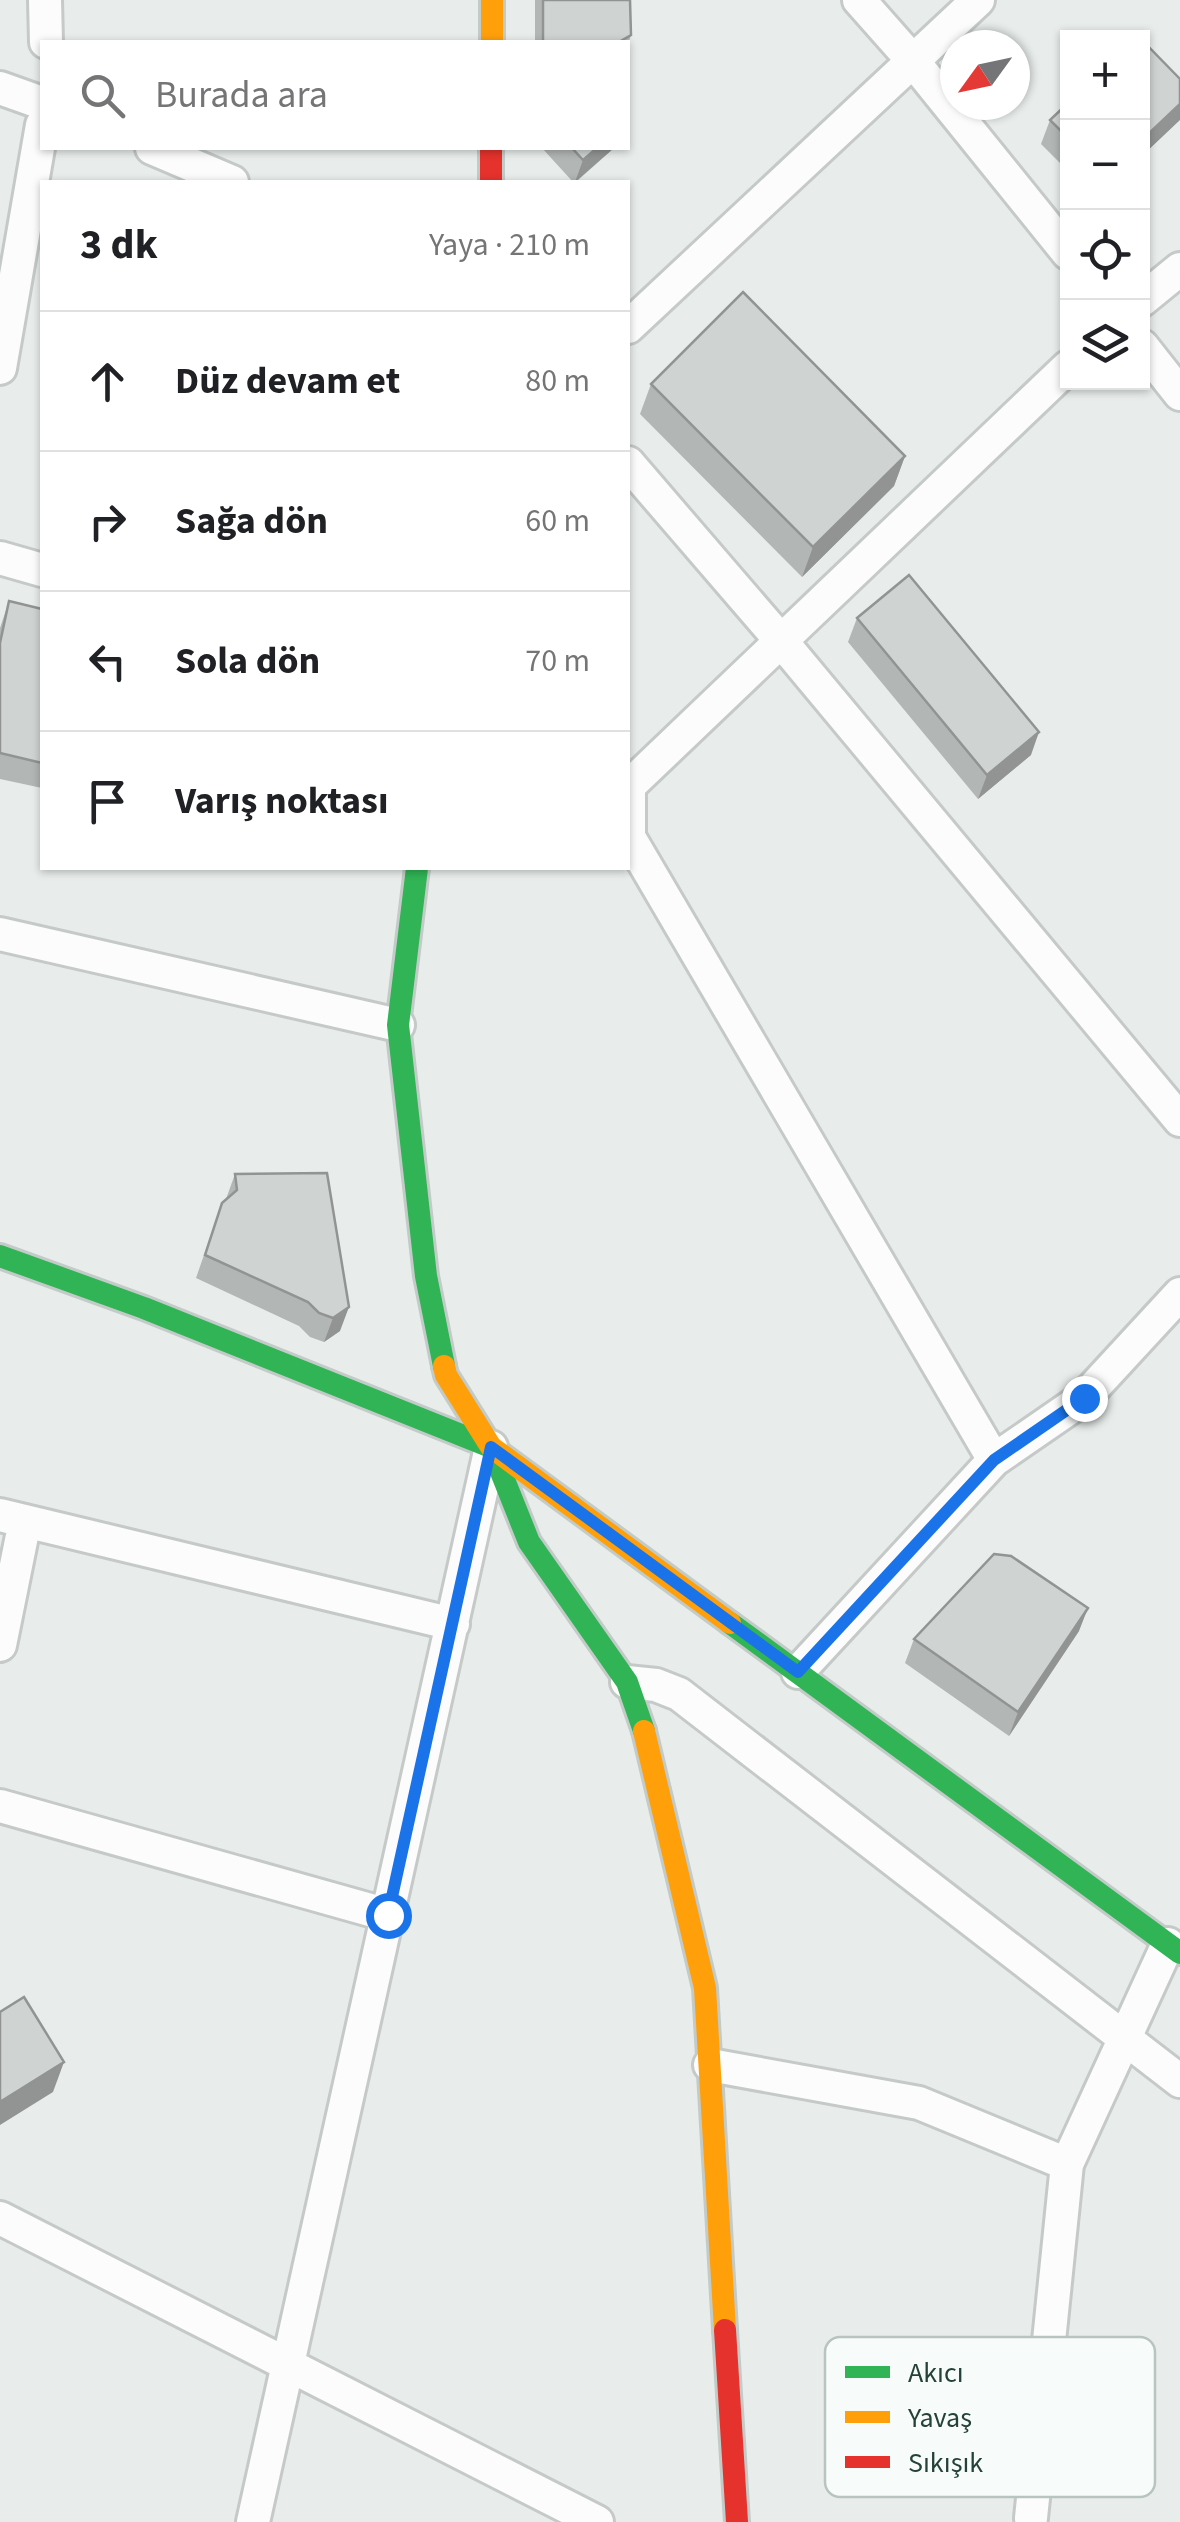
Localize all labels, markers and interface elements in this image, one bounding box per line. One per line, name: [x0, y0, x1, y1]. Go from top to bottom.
north arrow: [940, 30, 1030, 120]
map controls: [1060, 30, 1150, 390]
button: +: [1060, 30, 1150, 120]
search box: [40, 40, 630, 150]
icon: search: [75, 68, 130, 123]
text: Burada ara: [155, 68, 328, 122]
button: −: [1060, 120, 1150, 210]
button: locate: [1060, 210, 1150, 300]
text: 3 dk: [80, 215, 158, 275]
text: Yaya · 210 m: [429, 222, 590, 268]
button: layers: [1060, 300, 1150, 390]
icon: ahead: [80, 354, 135, 409]
text: Düz devam et: [175, 354, 400, 408]
text: 80 m: [525, 358, 590, 404]
icon: right: [80, 494, 135, 549]
text: Sağa dön: [175, 494, 328, 548]
text: 60 m: [525, 498, 590, 544]
icon: left: [80, 634, 135, 689]
text: Sola dön: [175, 634, 320, 688]
text: 70 m: [525, 638, 590, 684]
icon: arrive: [80, 774, 135, 829]
text: Varış noktası: [175, 774, 388, 828]
route end: [1062, 1376, 1108, 1422]
route start: [366, 1893, 412, 1939]
legend: [825, 2337, 1155, 2497]
text: Akıcı: [908, 2353, 964, 2393]
text: Yavaş: [907, 2398, 972, 2438]
text: Sıkışık: [908, 2443, 983, 2483]

